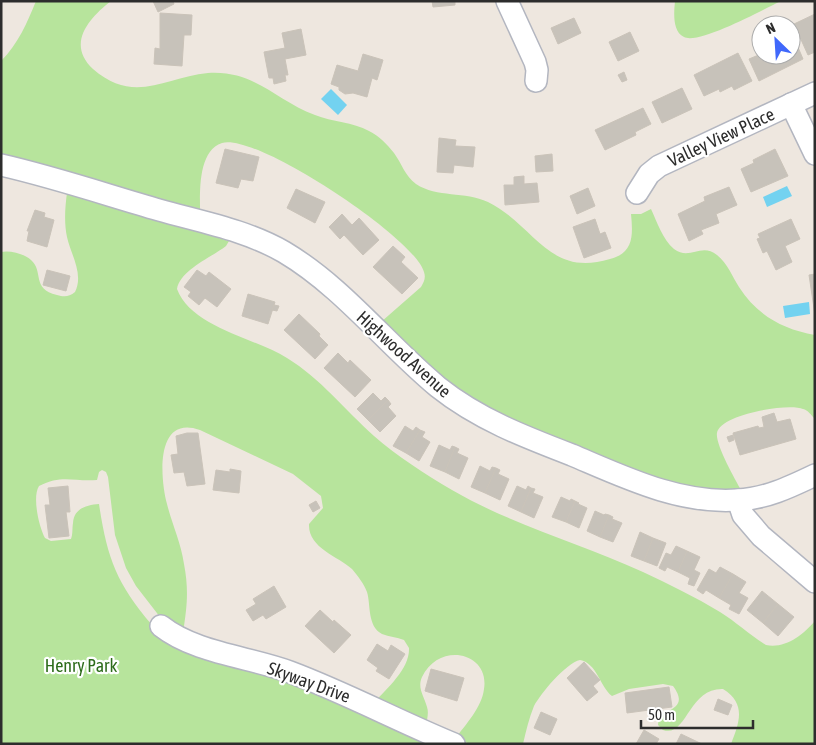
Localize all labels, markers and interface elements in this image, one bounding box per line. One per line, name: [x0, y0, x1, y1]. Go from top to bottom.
north arrow: [751, 15, 801, 65]
text: N: [763, 19, 778, 37]
street label: Valley View Place: [665, 103, 777, 171]
street label: Highwood Avenue: [353, 306, 455, 402]
park label: Henry Park: [45, 655, 117, 676]
street label: Skyway Drive: [265, 657, 353, 707]
scale bar: [641, 698, 754, 730]
text: 50 m: [648, 706, 675, 723]

